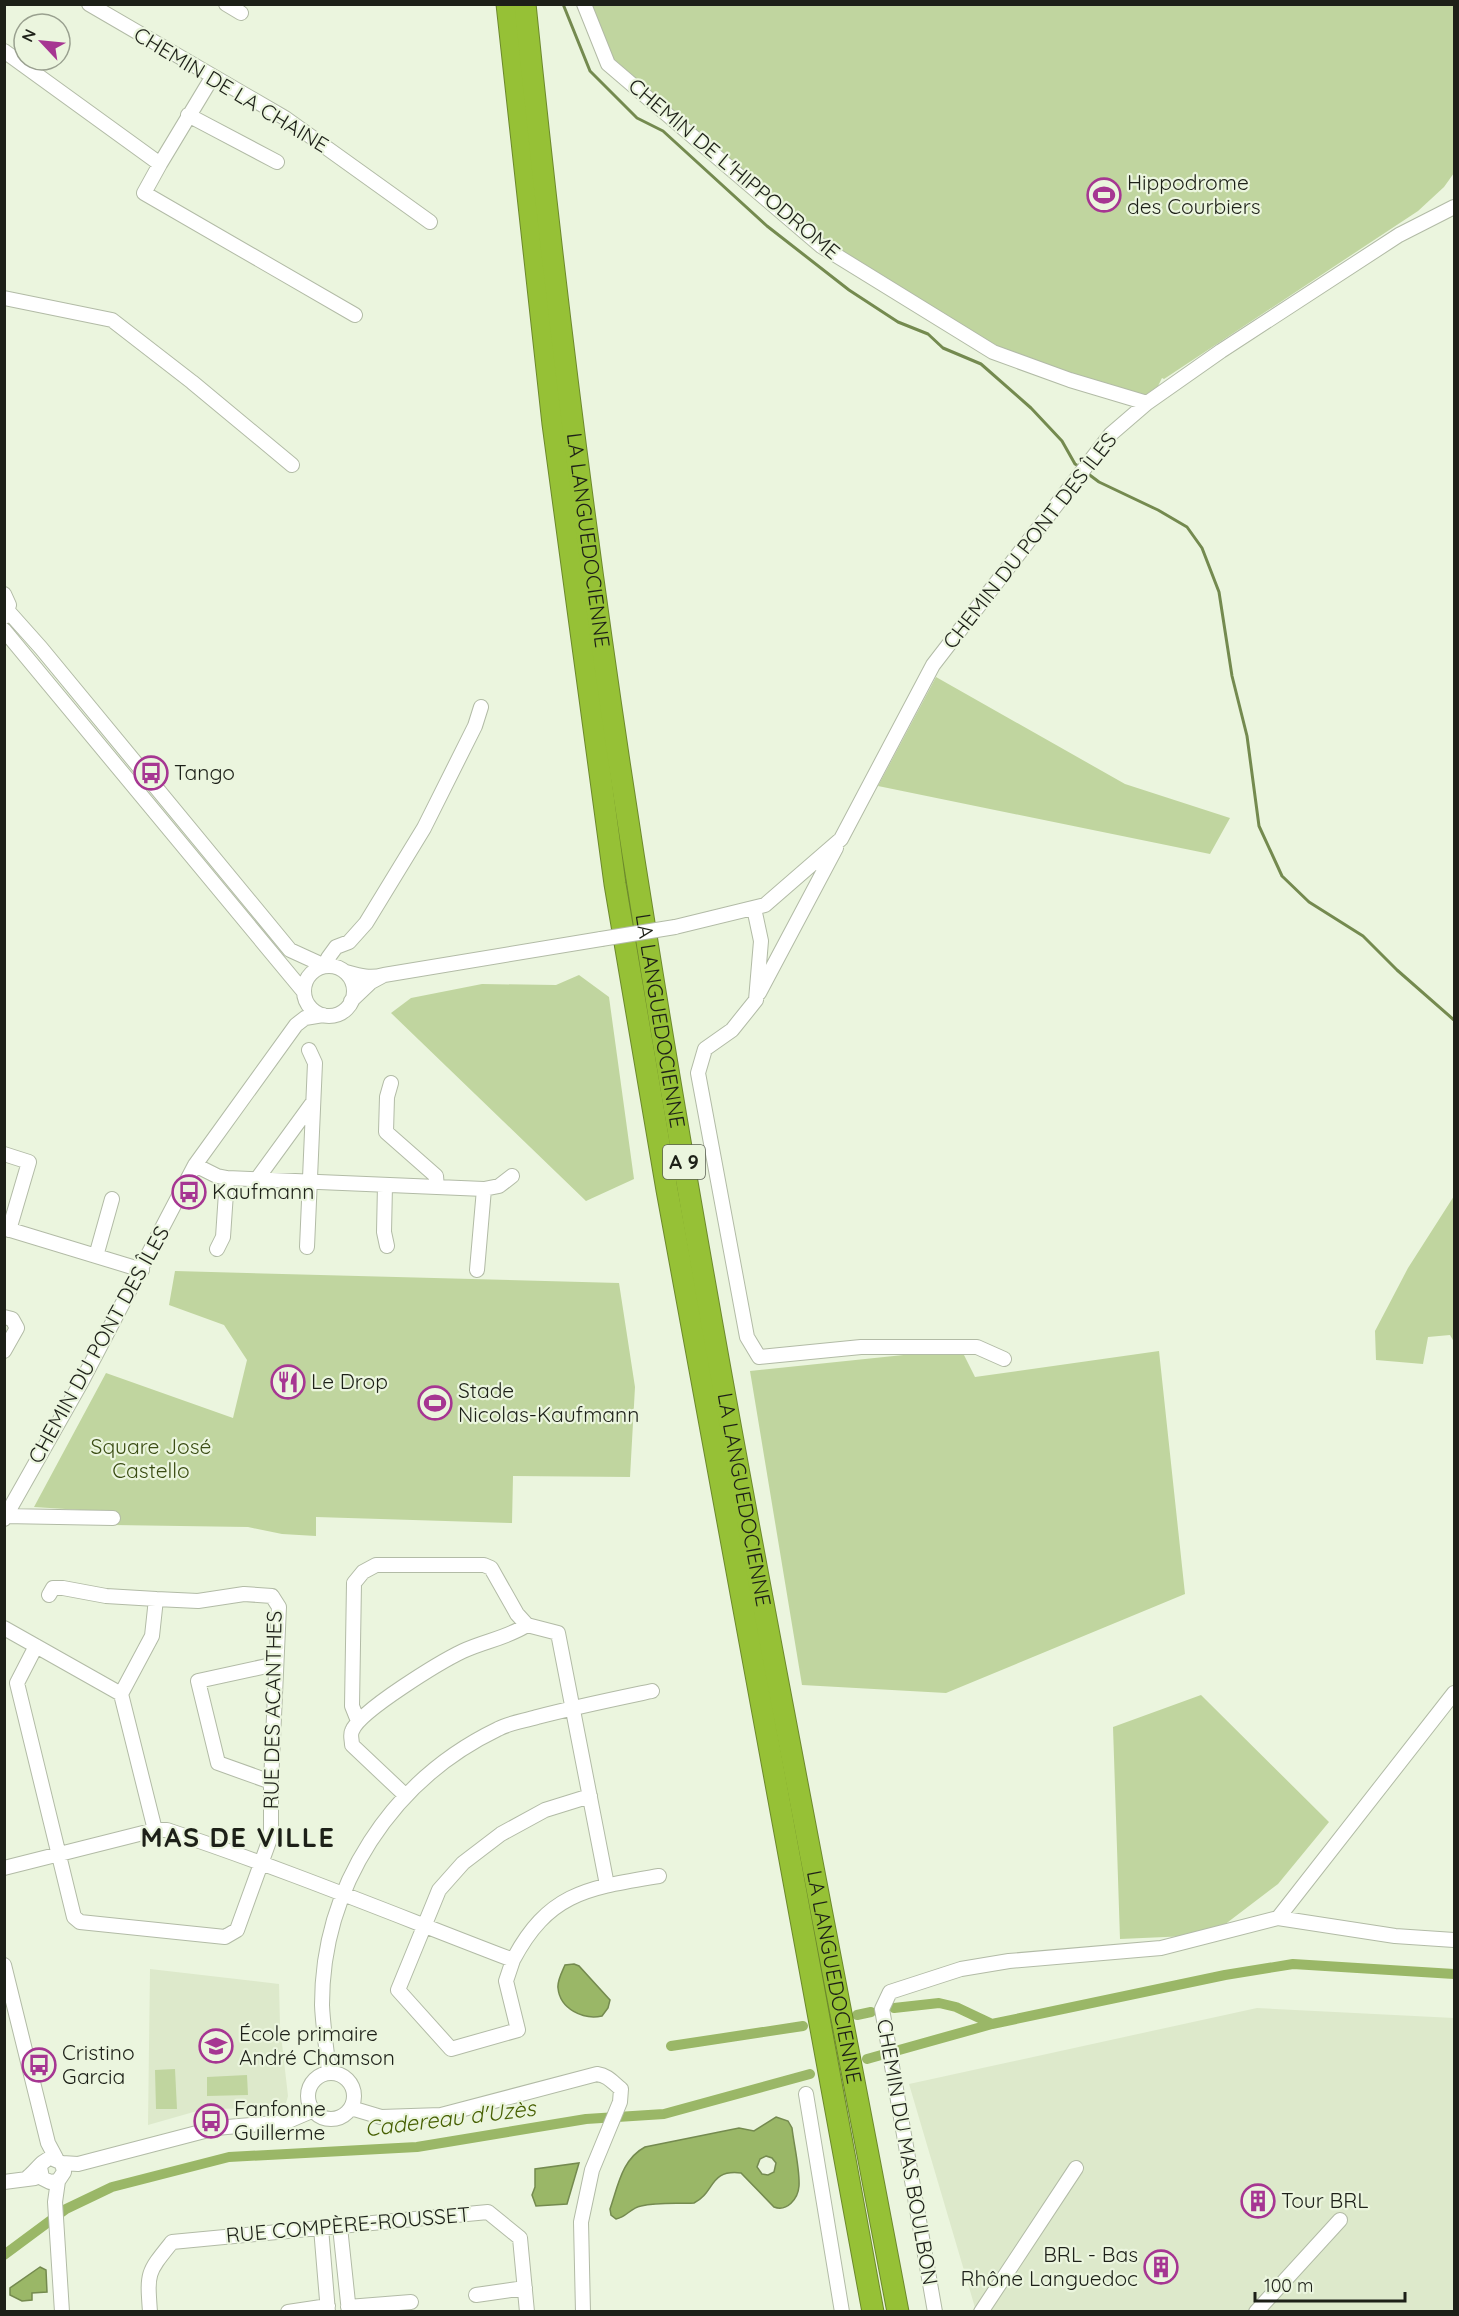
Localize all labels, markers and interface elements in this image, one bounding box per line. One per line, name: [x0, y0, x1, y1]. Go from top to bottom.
north arrow: [12, 12, 72, 72]
street label: CHEMIN DE LA CHAINE: [129, 21, 334, 158]
text: N: [17, 26, 40, 45]
street label: CHEMIN DE L'HIPPODROME: [624, 72, 846, 264]
place label: Hippodrome des Courbiers: [1127, 169, 1261, 219]
sports icon: Hippodrome des Courbiers: [1086, 177, 1122, 213]
street label: CHEMIN DU PONT DES ÎLES: [937, 427, 1122, 654]
street label: LA LANGUEDOCIENNE: [562, 431, 616, 649]
bus stop icon: Tango: [133, 755, 169, 791]
place label: Tango: [174, 759, 235, 785]
street label: LA LANGUEDOCIENNE: [631, 912, 691, 1130]
road number: A 9: [663, 1145, 705, 1179]
bus stop icon: Kaufmann: [171, 1174, 207, 1210]
place label: Kaufmann: [212, 1178, 314, 1204]
street label: CHEMIN DU PONT DES ÎLES: [22, 1221, 174, 1468]
restaurant icon: Le Drop: [270, 1364, 306, 1400]
place label: Le Drop: [311, 1368, 388, 1394]
place label: Stade Nicolas-Kaufmann: [458, 1377, 639, 1427]
sports icon: Stade Nicolas-Kaufmann: [417, 1385, 453, 1421]
street label: LA LANGUEDOCIENNE: [712, 1390, 777, 1608]
park label: Square José Castello: [91, 1433, 211, 1483]
street label: RUE DES ACANTHES: [257, 1610, 287, 1810]
district label: MAS DE VILLE: [141, 1820, 335, 1854]
street label: LA LANGUEDOCIENNE: [802, 1868, 868, 2086]
street label: CHEMIN DU MAS BOULBON: [872, 2017, 944, 2287]
place label: École primaire André Chamson: [239, 2020, 395, 2070]
school or university icon: École primaire André Chamson: [198, 2028, 234, 2064]
place label: Cristino Garcia: [62, 2039, 135, 2089]
bus stop icon: Cristino Garcia: [21, 2047, 57, 2083]
water label: Cadereau d'Uzès: [363, 2093, 539, 2142]
place label: Fanfonne Guillerme: [234, 2095, 326, 2145]
bus stop icon: Fanfonne Guillerme: [193, 2103, 229, 2139]
building icon: Tour BRL: [1240, 2183, 1276, 2219]
place label: Tour BRL: [1281, 2187, 1369, 2213]
street label: RUE COMPÈRE-ROUSSET: [225, 2200, 471, 2248]
place label: BRL - Bas Rhône Languedoc: [961, 2241, 1138, 2291]
building icon: BRL - Bas Rhône Languedoc: [1143, 2249, 1179, 2285]
scale bar: [1255, 2265, 1405, 2303]
text: 100 m: [1264, 2274, 1313, 2297]

